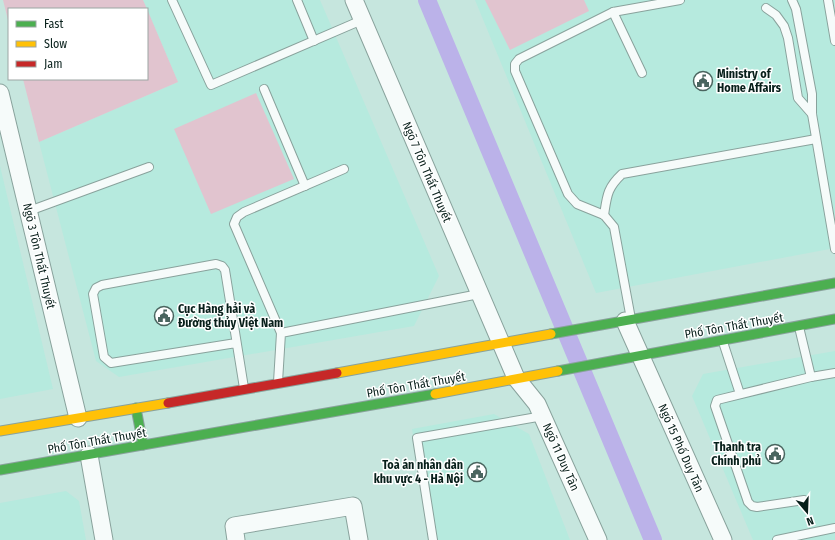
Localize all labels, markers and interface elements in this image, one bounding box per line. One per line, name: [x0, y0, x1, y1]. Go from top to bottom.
legend: [8, 8, 148, 80]
text: Fast: [44, 17, 63, 31]
text: Slow: [44, 37, 67, 51]
text: Jam: [44, 57, 62, 71]
place label: Ministry of Home Affairs: [717, 67, 782, 95]
public building icon: Ministry of Home Affairs: [692, 70, 714, 92]
street label: Ngõ 7 Tôn Thất Thuyết: [400, 119, 455, 224]
street label: Ngõ 3 Tôn Thất Thuyết: [20, 201, 59, 310]
place label: Cục Hàng hải và Đường thủy Việt Nam: [178, 302, 283, 330]
public building icon: Cục Hàng hải và Đường thủy Việt Nam: [153, 305, 175, 327]
street label: Phố Tôn Thất Thuyết: [684, 309, 784, 342]
street label: Phố Tôn Thất Thuyết: [366, 368, 466, 401]
street label: Ngõ 15 Phố Duy Tân: [655, 401, 708, 494]
street label: Ngõ 11 Duy Tân: [540, 421, 582, 493]
street label: Phố Tôn Thất Thuyết: [47, 424, 147, 457]
place label: Thanh tra Chính phủ: [711, 440, 761, 468]
public building icon: Thanh tra Chính phủ: [764, 443, 786, 465]
place label: Toà án nhân dân khu vực 4 - Hà Nội: [374, 458, 463, 486]
public building icon: Toà án nhân dân khu vực 4 - Hà Nội: [466, 461, 488, 483]
north arrow: [787, 492, 827, 532]
text: N: [805, 514, 815, 528]

